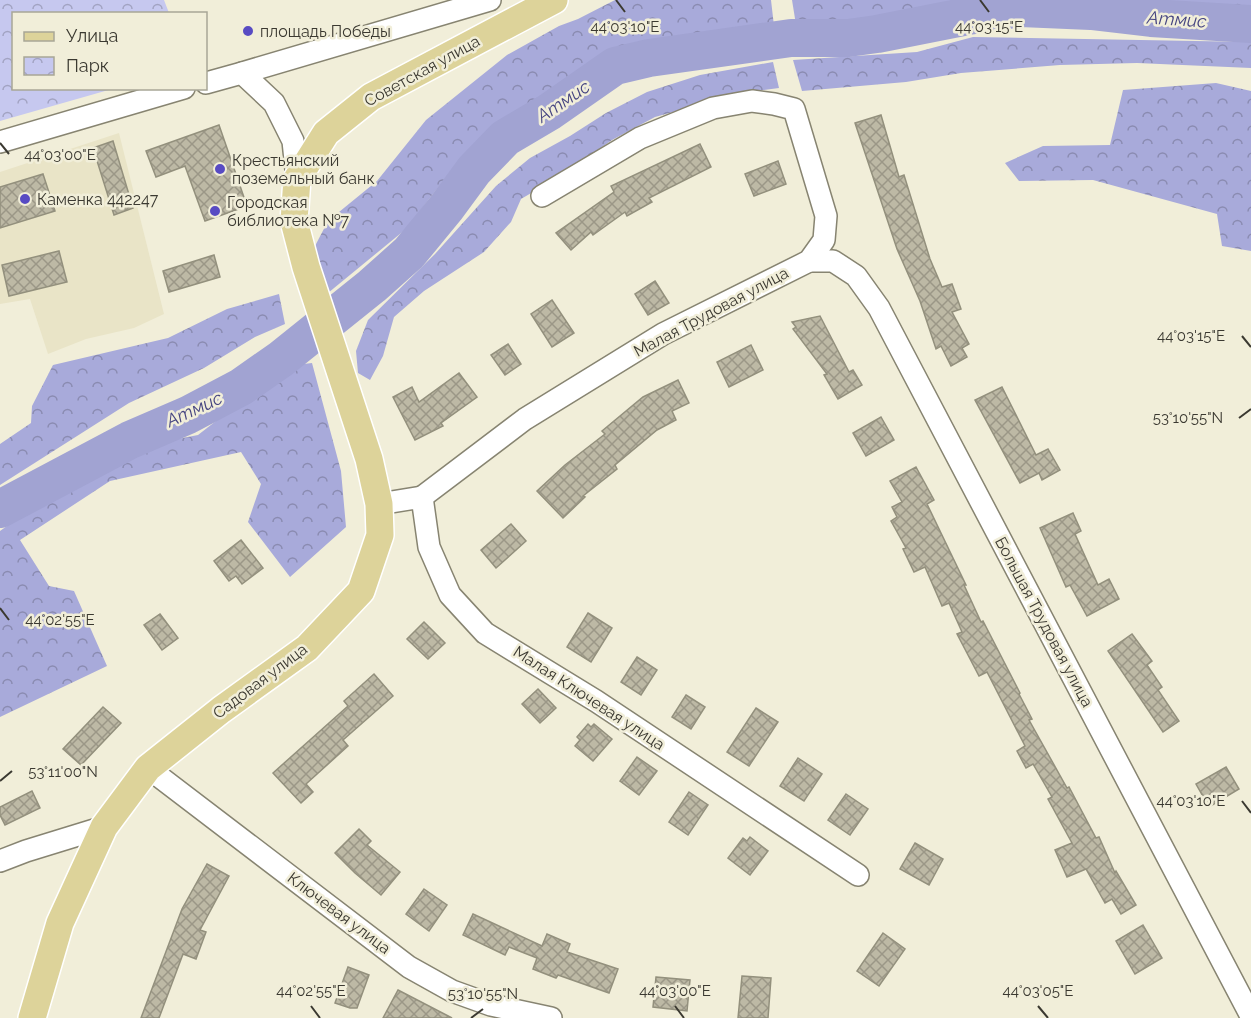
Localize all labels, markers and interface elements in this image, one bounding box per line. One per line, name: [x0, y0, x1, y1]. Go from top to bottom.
water label: Атмис: [1146, 6, 1208, 32]
legend: [12, 12, 207, 90]
text: 44°03'10"E: [590, 18, 660, 36]
text: 44°03'15"E: [955, 18, 1023, 36]
place label: площадь Победы: [260, 22, 391, 41]
marker: площадь Победы: [241, 24, 255, 38]
text: Улица: [66, 25, 118, 46]
street label: Советская улица: [361, 31, 483, 111]
text: Парк: [66, 55, 109, 76]
water label: Атмис: [532, 75, 594, 127]
text: 44°03'00"E: [24, 146, 96, 164]
place label: Крестьянский поземельный банк: [232, 151, 375, 188]
marker: Крестьянский поземельный банк: [213, 162, 227, 176]
place label: Каменка 442247: [37, 190, 159, 209]
marker: Каменка 442247: [18, 192, 32, 206]
place label: Городская библиотека №7: [227, 193, 349, 230]
marker: Городская библиотека №7: [208, 204, 222, 218]
street label: Малая Трудовая улица: [630, 263, 792, 361]
text: 44°03'15"E: [1157, 327, 1225, 345]
water label: Атмис: [162, 387, 226, 432]
text: 53°10'55"N: [1153, 409, 1223, 427]
street label: Большая Трудовая улица: [991, 534, 1097, 710]
text: 44°02'55"E: [25, 611, 95, 629]
street label: Садовая улица: [209, 639, 311, 723]
street label: Малая Ключевая улица: [510, 642, 668, 754]
text: 53°11'00"N: [28, 763, 98, 781]
text: 44°03'10"E: [1156, 792, 1226, 810]
street label: Ключевая улица: [284, 868, 394, 958]
text: 44°02'55"E: [276, 982, 346, 1000]
text: 44°03'00"E: [639, 982, 711, 1000]
text: 44°03'05"E: [1003, 982, 1073, 1000]
text: 53°10'55"N: [448, 985, 518, 1003]

